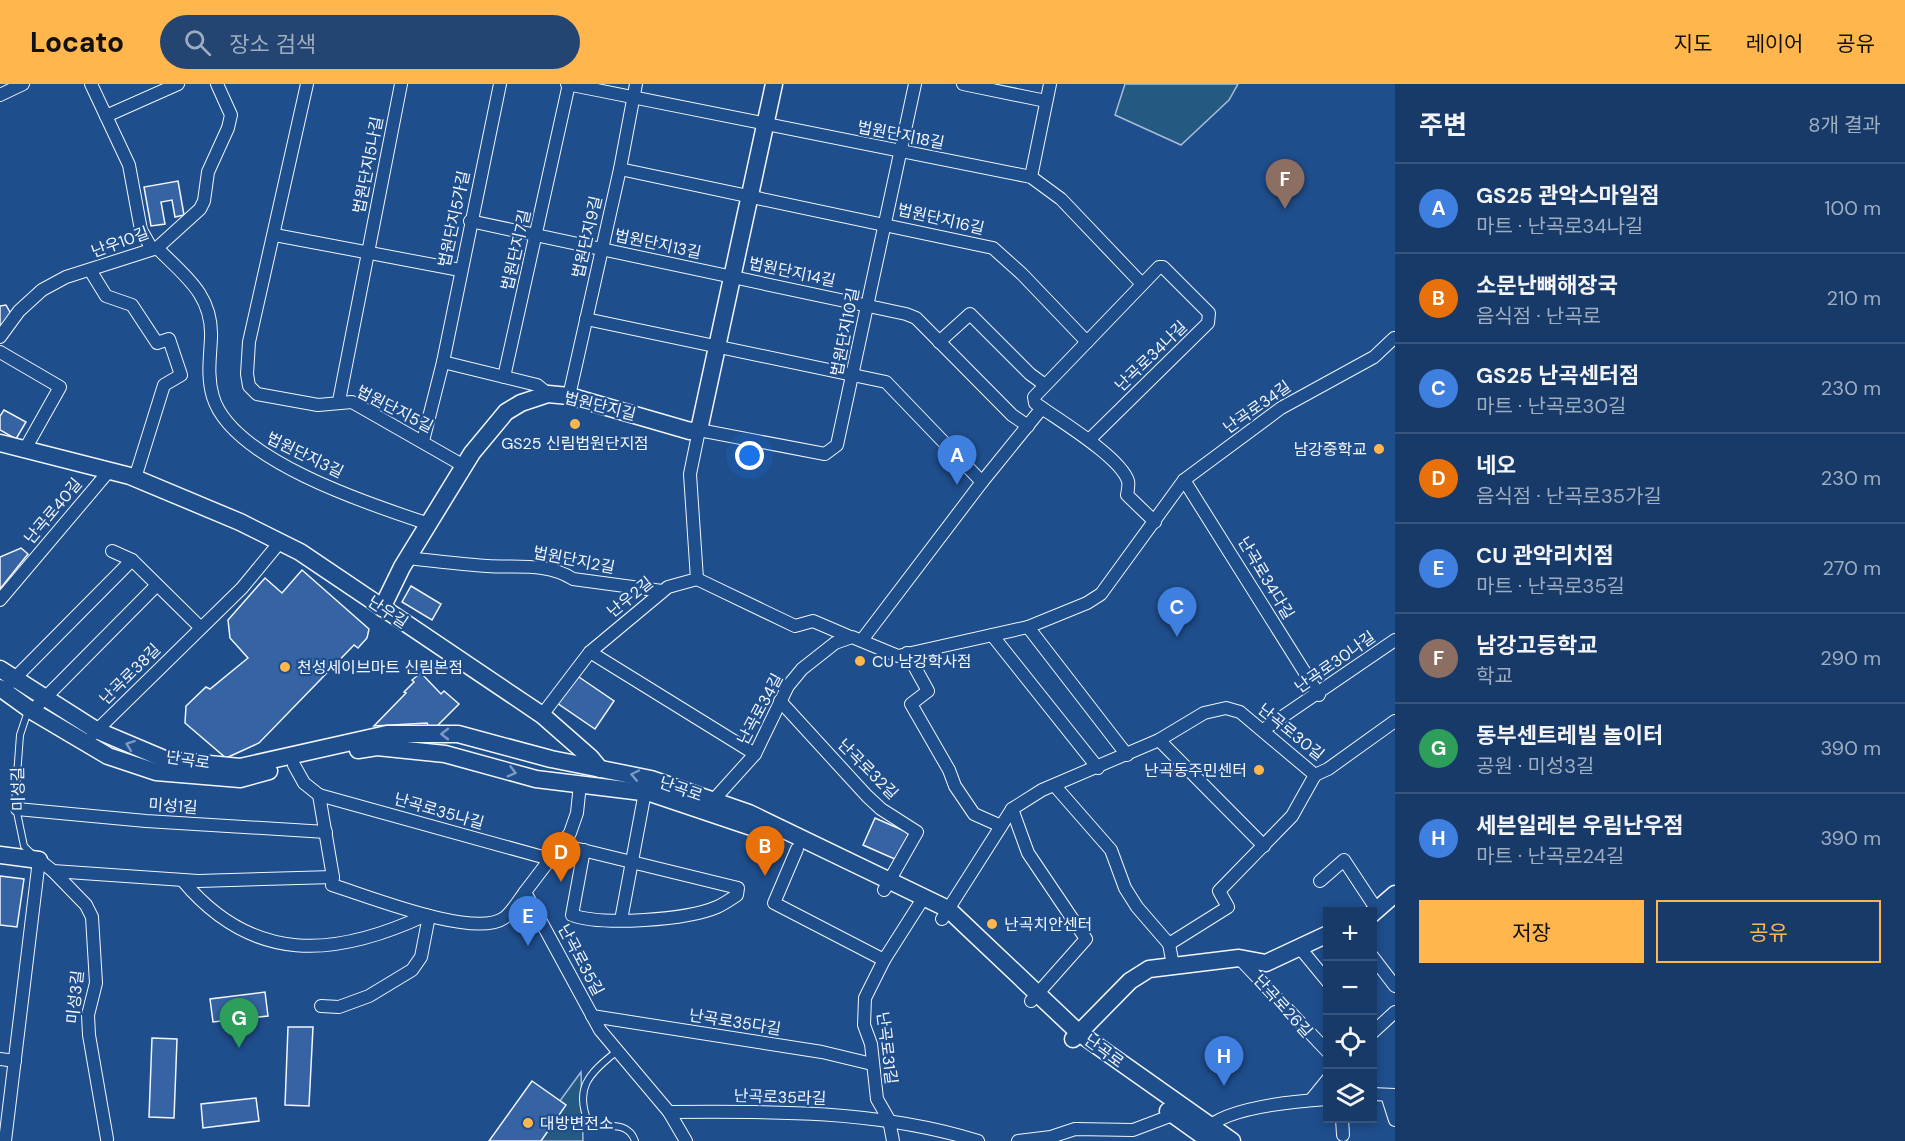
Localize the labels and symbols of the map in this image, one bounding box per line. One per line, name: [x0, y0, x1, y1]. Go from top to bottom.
street label: 법원단지5나길: [348, 115, 388, 215]
street label: 법원단지18길: [856, 116, 946, 154]
pin: F: [1266, 160, 1304, 209]
street label: 법원단지5가길: [434, 169, 474, 269]
street label: 법원단지9길: [567, 194, 607, 280]
street label: 법원단지16길: [895, 199, 987, 239]
street label: 법원단지7길: [497, 208, 535, 292]
street label: 난우10길: [88, 222, 152, 262]
street label: 법원단지13길: [613, 225, 703, 263]
street label: 법원단지14길: [747, 253, 837, 291]
street label: 법원단지10길: [826, 286, 864, 378]
street label: 난곡로34나길: [1110, 316, 1192, 396]
street label: 난곡로34길: [1219, 376, 1295, 438]
street label: 법원단지5길: [353, 381, 437, 437]
street label: 법원단지길: [562, 387, 638, 425]
marker: GS25 신림법원단지점: [568, 417, 582, 431]
street label: 법원단지3길: [263, 427, 347, 483]
place label: GS25 신림법원단지점: [501, 433, 649, 454]
pin: A: [938, 436, 976, 485]
place label: 남강중학교: [1293, 439, 1367, 460]
your location: [735, 441, 764, 470]
marker: 남강중학교: [1372, 442, 1386, 456]
street label: 난곡로40길: [19, 474, 87, 548]
street label: 난곡로34다길: [1233, 533, 1299, 623]
street label: 법원단지2길: [531, 542, 617, 578]
street label: 난우2길: [603, 572, 657, 622]
pin: C: [1158, 588, 1196, 637]
street label: 난우길: [364, 591, 412, 633]
street label: 난곡로30나길: [1290, 626, 1380, 698]
street label: 난곡로38길: [95, 639, 165, 709]
place label: CU 남강학사점: [872, 651, 972, 672]
marker: CU 남강학사점: [853, 654, 867, 668]
place label: 천성세이브마트 신림본점: [297, 657, 463, 678]
marker: 천성세이브마트 신림본점: [278, 660, 292, 674]
street label: 난곡로34길: [732, 670, 788, 748]
street label: 난곡로30길: [1254, 699, 1328, 765]
one-way arrow: [440, 728, 449, 740]
street label: 난곡로32길: [833, 734, 903, 804]
one-way arrow: [126, 740, 136, 753]
street label: 난곡로: [165, 747, 212, 774]
place label: 난곡동주민센터: [1144, 760, 1247, 781]
marker: 난곡동주민센터: [1252, 763, 1266, 777]
one-way arrow: [506, 765, 517, 777]
street label: 미성길: [7, 767, 29, 811]
one-way arrow: [630, 769, 640, 782]
street label: 난곡로: [657, 772, 706, 806]
street label: 난곡로35나길: [391, 788, 487, 834]
street label: 미성1길: [148, 794, 198, 818]
pin: B: [746, 826, 784, 876]
pin: D: [542, 832, 580, 882]
pin: E: [508, 896, 548, 946]
place label: 난곡치안센터: [1004, 914, 1092, 935]
marker: 난곡치안센터: [985, 917, 999, 931]
street label: 난곡로35길: [553, 921, 609, 999]
street label: 미성3길: [62, 969, 88, 1025]
street label: 난곡로26길: [1249, 970, 1317, 1042]
pin: G: [220, 998, 258, 1048]
street label: 난곡로35다길: [688, 1004, 782, 1040]
street label: 난곡로31길: [872, 1010, 902, 1086]
street label: 난곡로: [1080, 1030, 1128, 1073]
pin: H: [1204, 1036, 1244, 1086]
street label: 난곡로35라길: [733, 1085, 827, 1109]
place label: 대방변전소: [540, 1113, 614, 1134]
marker: 대방변전소: [521, 1116, 535, 1130]

